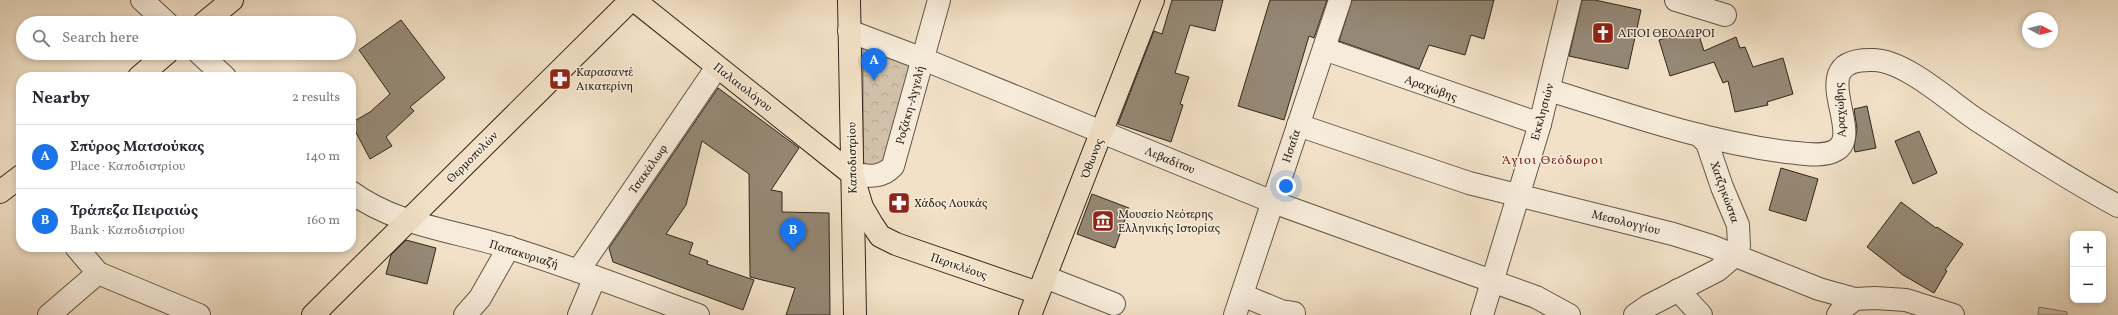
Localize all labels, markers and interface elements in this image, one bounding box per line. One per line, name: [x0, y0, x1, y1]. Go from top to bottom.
north arrow: [2022, 12, 2058, 48]
search box: [16, 16, 356, 60]
church icon: ΑΓΙΟΙ ΘΕΟΔΩΡΟΙ: [1590, 20, 1616, 46]
place label: ΑΓΙΟΙ ΘΕΟΔΩΡΟΙ: [1618, 26, 1715, 42]
icon: search: [30, 27, 52, 49]
text: Search here: [62, 28, 139, 49]
pin: A: [861, 48, 887, 81]
street label: Παλαιολόγου: [709, 60, 775, 116]
street label: Ροζάκη-Αγγελή: [893, 64, 929, 147]
place label: Καρασαντέ Αικατερίνη: [576, 65, 633, 95]
pharmacy icon: Καρασαντέ Αικατερίνη: [547, 66, 573, 92]
street label: Αραχώβης: [1402, 72, 1459, 106]
street label: Εκκλησιών: [1528, 82, 1558, 143]
street label: Αραχώβης: [1832, 82, 1850, 138]
text: Nearby: [32, 87, 90, 110]
text: 2 results: [292, 89, 340, 107]
street label: Καποδιστρίου: [844, 122, 862, 194]
street label: Θερμοπυλών: [443, 128, 502, 187]
street label: Ησαΐα: [1279, 128, 1305, 165]
street label: Όθωνος: [1078, 136, 1108, 181]
text: Σπύρος Ματσούκας: [70, 137, 204, 158]
street label: Τσακάλωφ: [626, 141, 672, 198]
street label: Λεβαδίτου: [1142, 144, 1197, 178]
text: A: [40, 148, 50, 166]
text: 140 m: [306, 148, 340, 166]
district label: Άγιοι Θεόδωροι: [1502, 152, 1604, 170]
text: Place · Καποδιστρίου: [70, 158, 185, 176]
street label: Χατζηκώστα: [1706, 159, 1743, 225]
your location: [1276, 176, 1296, 196]
pharmacy icon: Χάδος Λουκάς: [886, 190, 912, 216]
place label: Χάδος Λουκάς: [914, 196, 988, 212]
text: Τράπεζα Πειραιώς: [70, 201, 198, 222]
place label: Μουσείο Νεότερης Ελληνικής Ιστορίας: [1118, 207, 1220, 237]
street label: Μεσολογγίου: [1590, 207, 1662, 239]
museum icon: Μουσείο Νεότερης Ελληνικής Ιστορίας: [1090, 208, 1116, 234]
text: B: [41, 212, 49, 230]
text: 160 m: [306, 212, 340, 230]
pin: B: [780, 218, 806, 251]
text: Bank · Καποδιστρίου: [70, 222, 185, 240]
map controls: [2070, 231, 2106, 303]
button: +: [2070, 231, 2106, 267]
street label: Παπακυριαζή: [487, 237, 560, 273]
street label: Περικλέους: [928, 250, 989, 284]
button: −: [2070, 267, 2106, 303]

